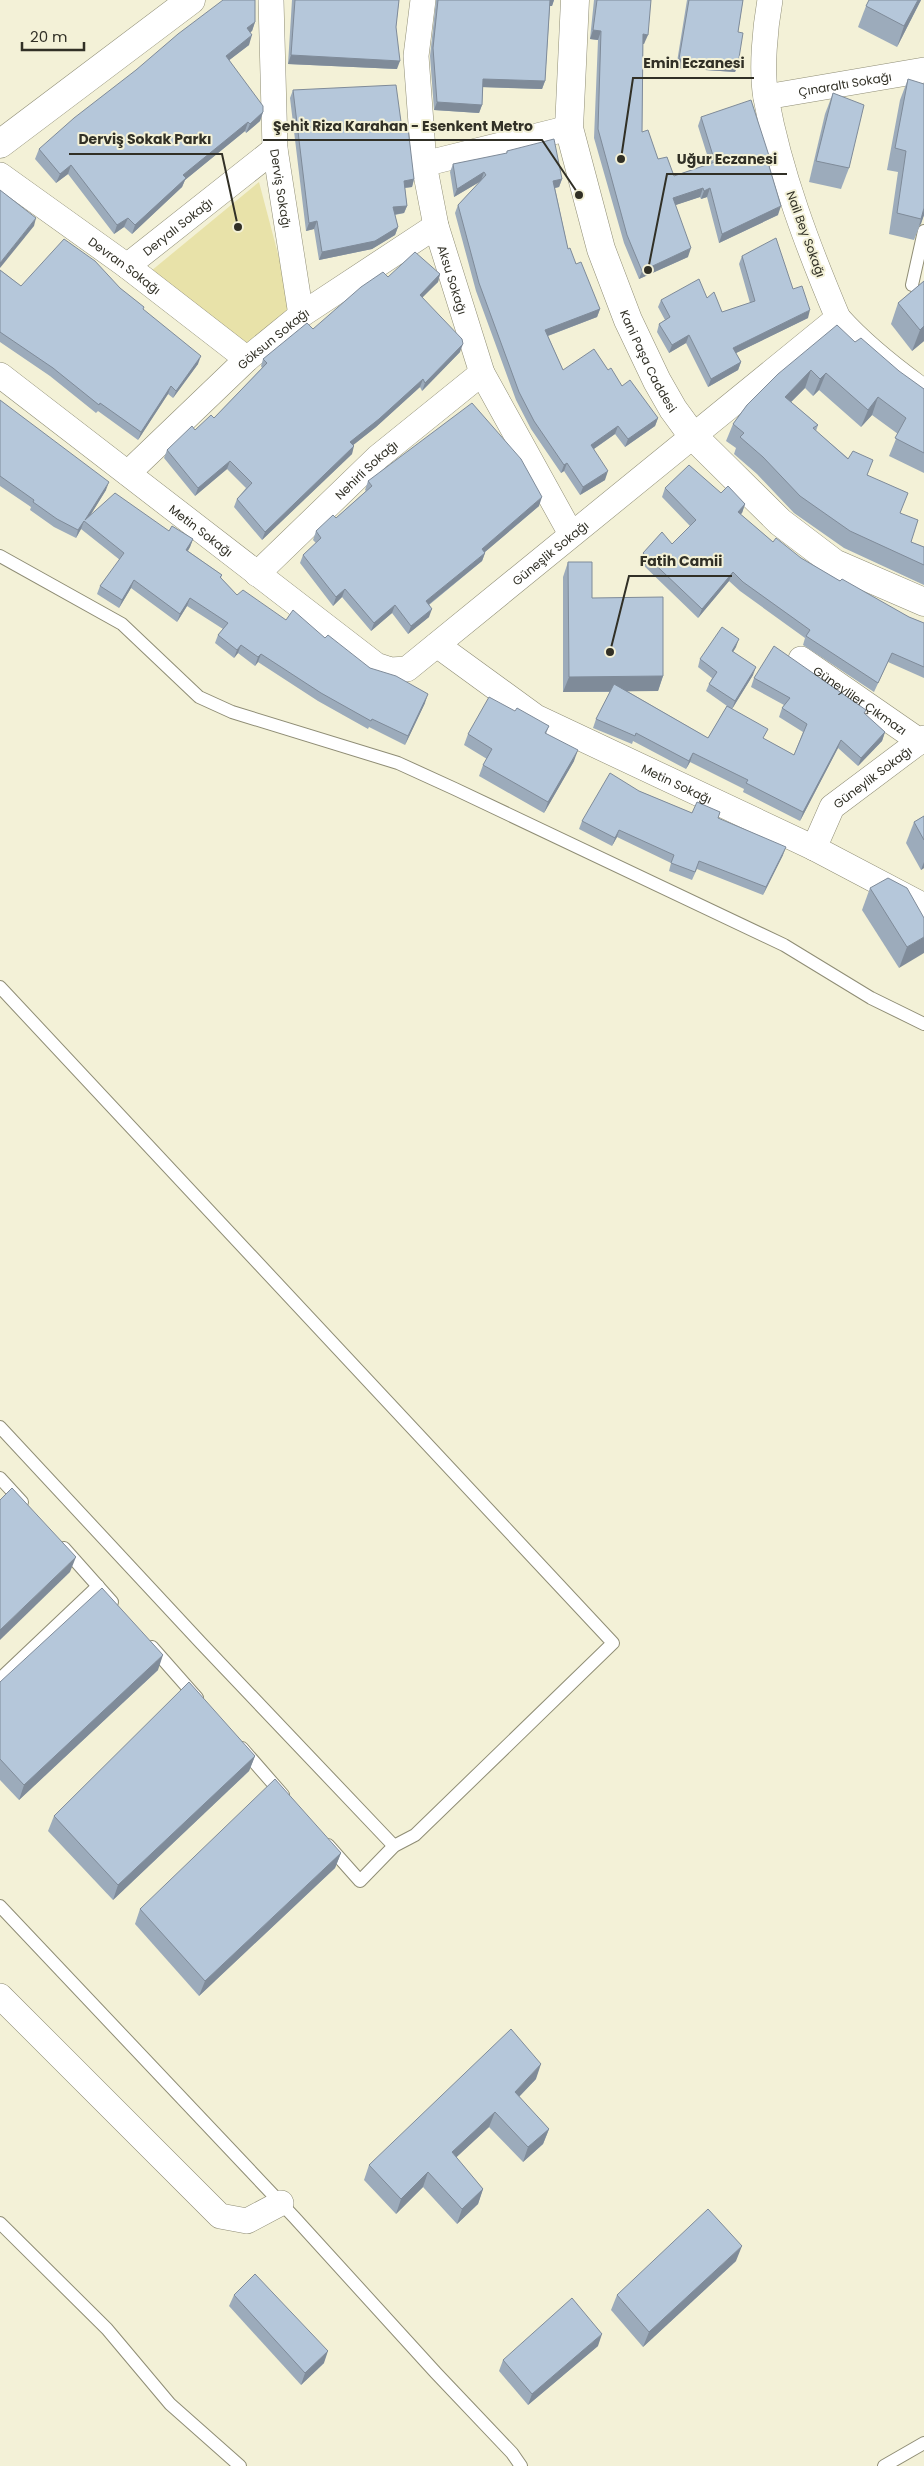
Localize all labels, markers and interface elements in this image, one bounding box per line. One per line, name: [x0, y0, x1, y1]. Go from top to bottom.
scale bar: [22, 20, 85, 52]
text: 20 m: [30, 26, 68, 47]
callout: Emin Eczanesi: [633, 49, 754, 78]
text: Emin Eczanesi: [643, 53, 745, 73]
street label: Çınaraltı Sokağı: [797, 67, 893, 100]
callout: Şehi̇t Riza Karahan - Esenkent Metro: [263, 111, 542, 140]
text: Şehi̇t Riza Karahan - Esenkent Metro: [273, 116, 533, 136]
callout: Derviş Sokak Parkı: [69, 125, 222, 154]
text: Derviş Sokak Parkı: [78, 129, 212, 149]
callout: Uğur Eczanesi: [667, 145, 787, 174]
street label: Derviş Sokağı: [267, 148, 296, 229]
text: Uğur Eczanesi: [677, 149, 777, 169]
street label: Nail Bey Sokağı: [783, 189, 829, 279]
street label: Deryalı Sokağı: [139, 193, 216, 259]
street label: Devran Sokağı: [85, 233, 165, 298]
street label: Aksu Sokağı: [434, 243, 472, 316]
street label: Göksun Sokağı: [233, 304, 312, 373]
street label: Kani Paşa Caddesi: [616, 307, 681, 416]
street label: Nehirli Sokağı: [331, 436, 401, 503]
street label: Metin Sokağı: [166, 500, 237, 560]
street label: Güneşlik Sokağı: [508, 516, 592, 589]
callout: Fatih Camii: [629, 547, 732, 576]
text: Fatih Camii: [640, 551, 722, 571]
street label: Güneyliler Çıkmazı: [810, 662, 910, 738]
street label: Güneylik Sokağı: [829, 742, 915, 812]
street label: Metin Sokağı: [639, 759, 715, 807]

